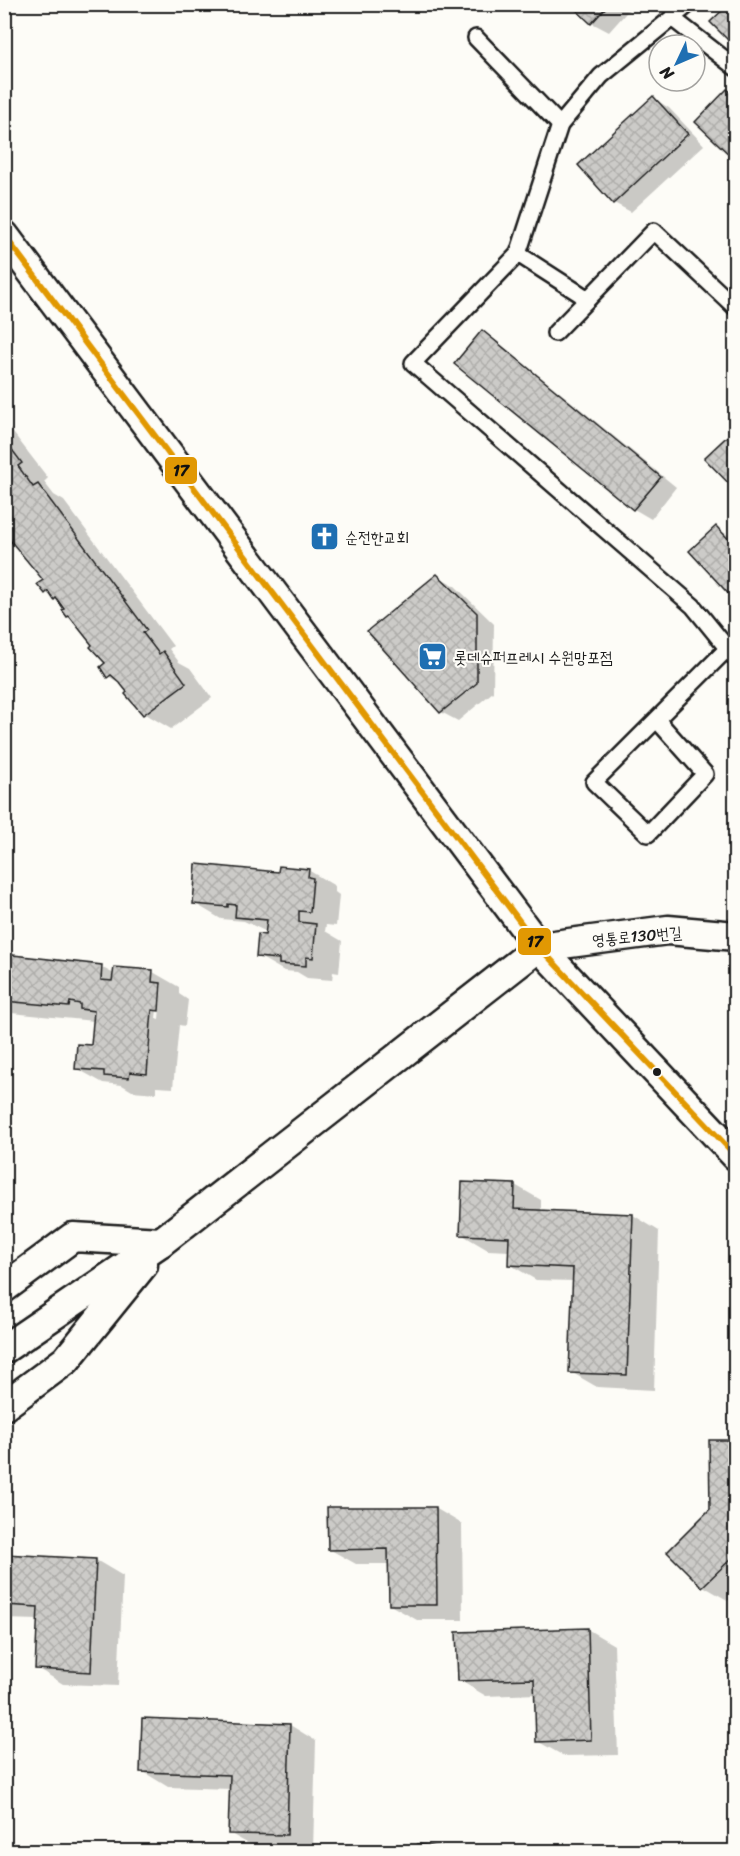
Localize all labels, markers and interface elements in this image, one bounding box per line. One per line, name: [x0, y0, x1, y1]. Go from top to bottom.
north arrow: [647, 33, 707, 93]
text: N: [652, 58, 682, 88]
line badge: 17: [164, 456, 198, 485]
text: 17: [173, 456, 191, 485]
church icon: 순전한교회: [308, 521, 340, 553]
place label: 순전한교회: [345, 523, 409, 552]
supermarket icon: 롯데슈퍼프레시 수원망포점: [417, 641, 449, 673]
place label: 롯데슈퍼프레시 수원망포점: [454, 643, 613, 672]
street label: 영통로130번길: [591, 918, 683, 954]
line badge: 17: [517, 927, 552, 956]
text: 17: [527, 927, 545, 956]
unlabelled marker: [651, 1066, 663, 1078]

